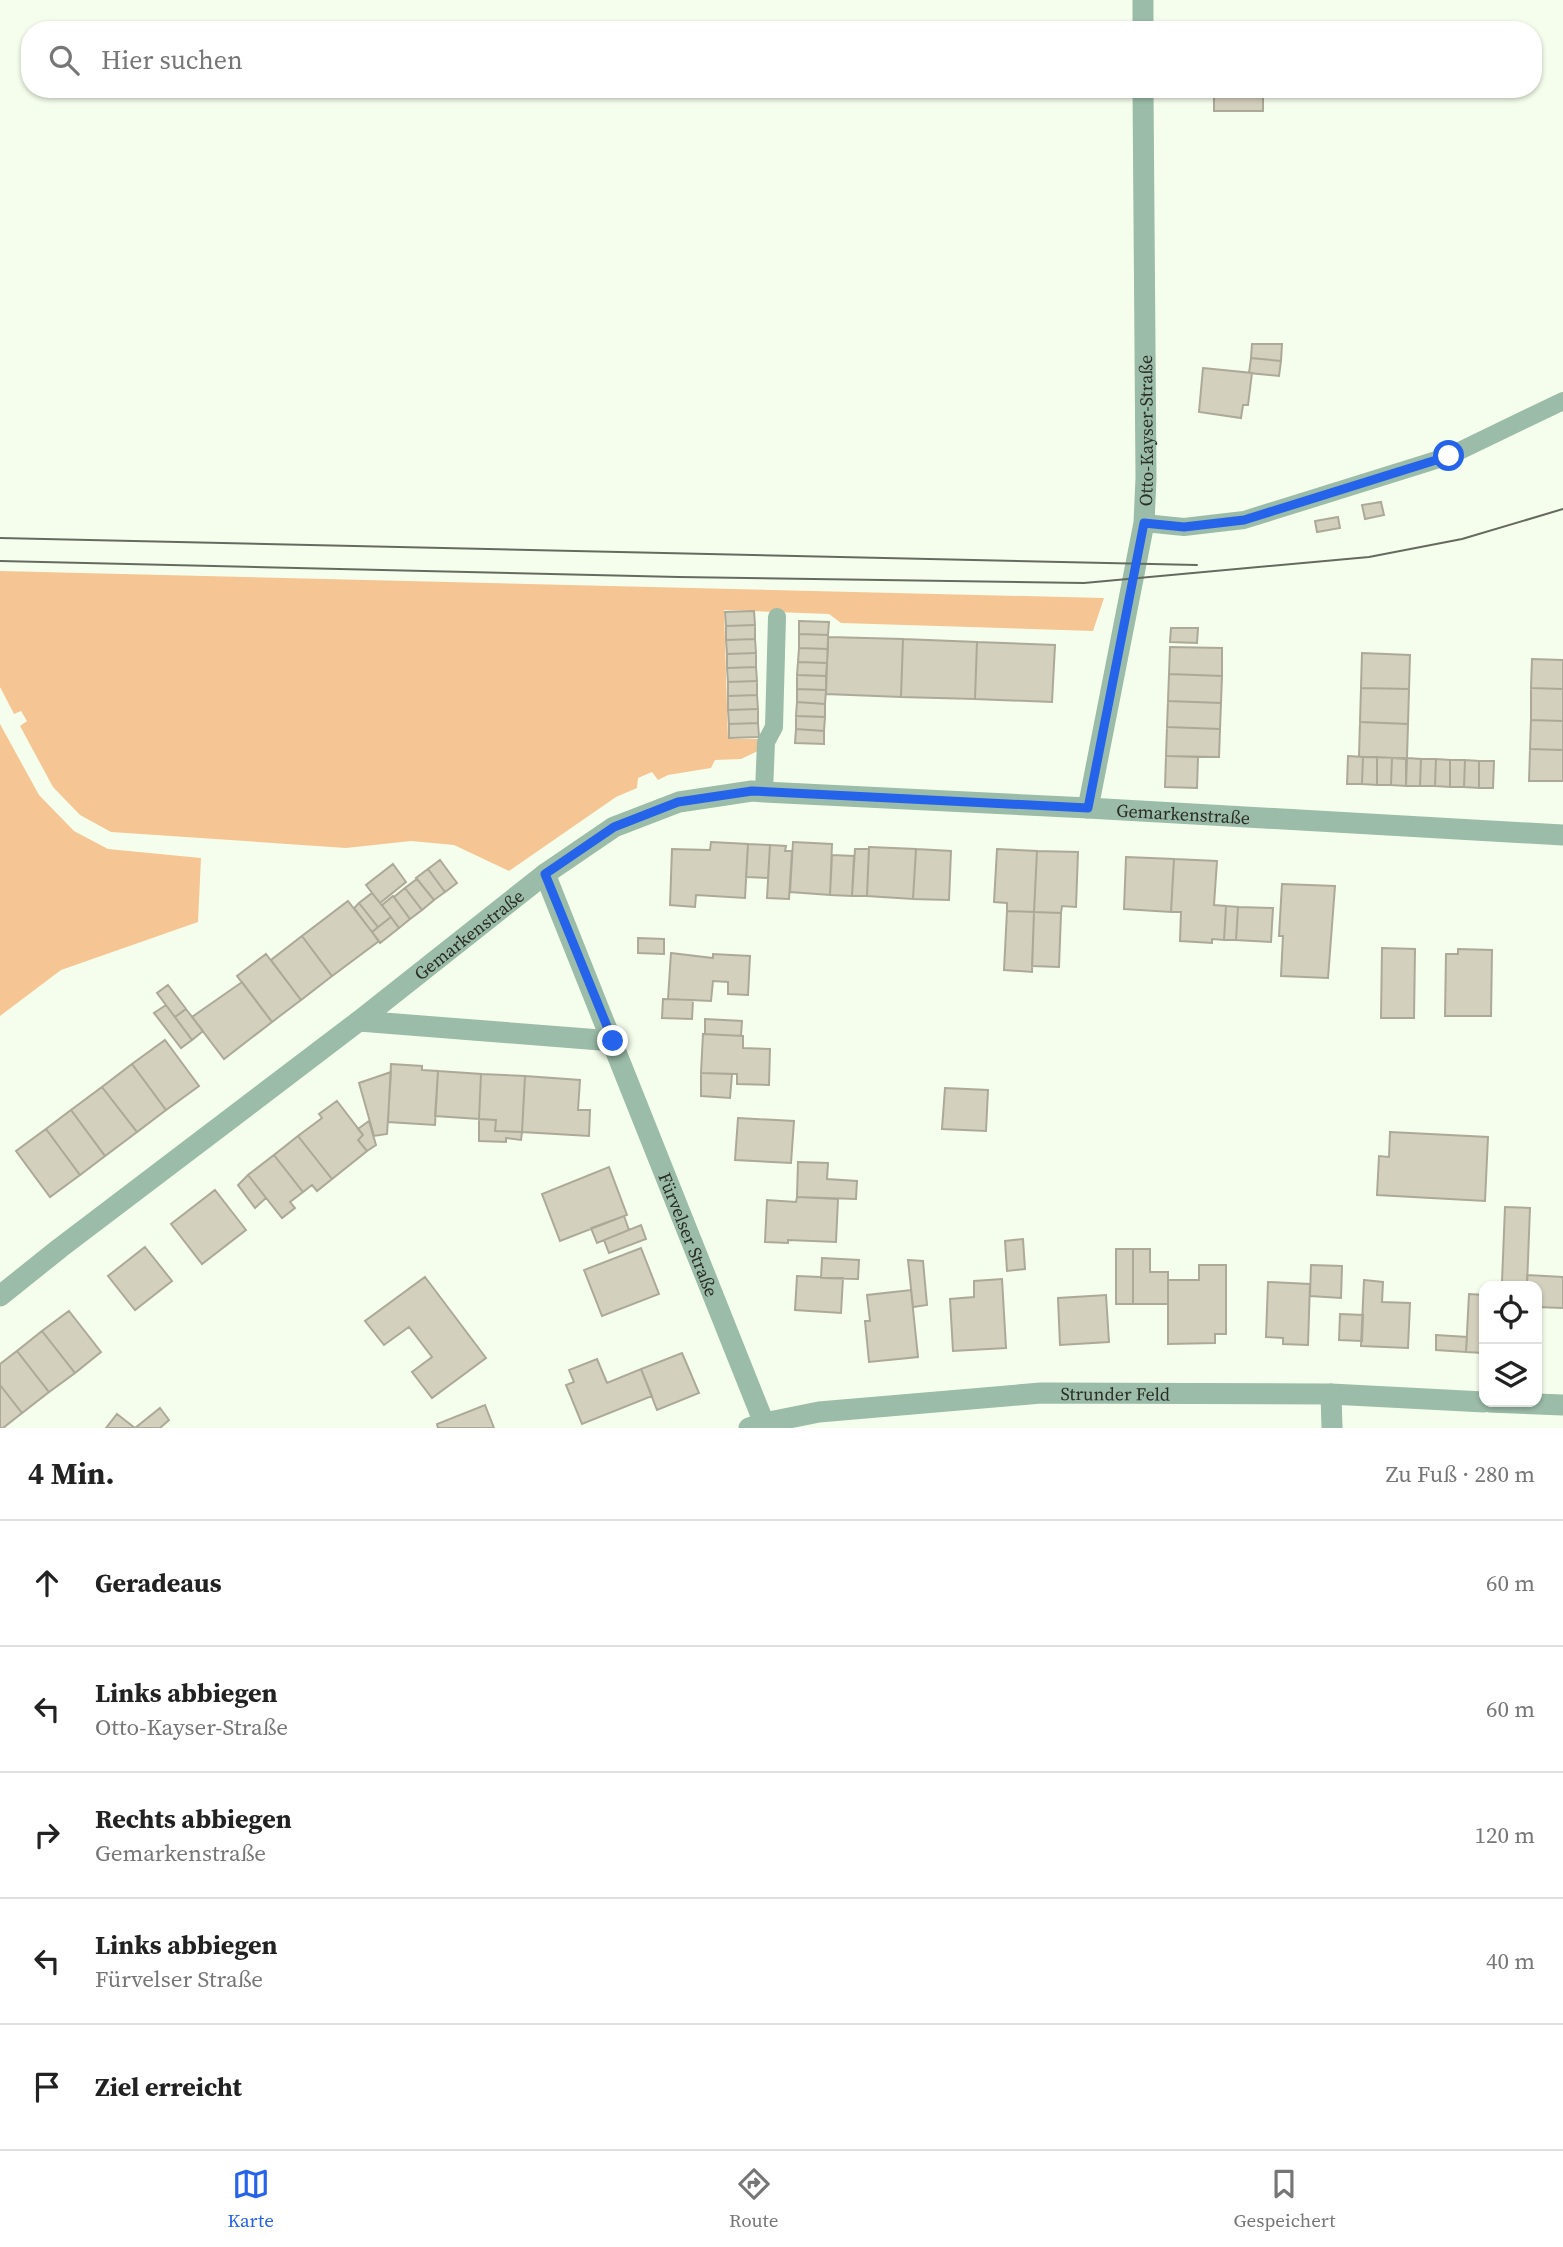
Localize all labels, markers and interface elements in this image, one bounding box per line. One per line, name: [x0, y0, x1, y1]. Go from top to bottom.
search box: [21, 21, 1542, 98]
icon: search: [45, 41, 83, 79]
text: Hier suchen: [101, 42, 243, 78]
street label: Otto-Kayser-Straße: [1132, 355, 1159, 507]
route start: [1433, 440, 1464, 471]
street label: Gemarkenstraße: [1116, 797, 1251, 830]
street label: Gemarkenstraße: [408, 883, 529, 986]
route end: [597, 1025, 628, 1056]
street label: Fürvelser Straße: [653, 1169, 725, 1300]
map controls: [1479, 1281, 1542, 1407]
button: locate: [1479, 1281, 1542, 1344]
button: layers: [1479, 1344, 1542, 1407]
street label: Strunder Feld: [1061, 1381, 1170, 1406]
text: 4 Min.: [28, 1453, 115, 1494]
text: Zu Fuß · 280 m: [1386, 1458, 1535, 1490]
icon: ahead: [28, 1564, 66, 1602]
text: Geradeaus: [95, 1565, 222, 1601]
text: 60 m: [1486, 1567, 1535, 1599]
text: Links abbiegen: [95, 1675, 278, 1711]
icon: left: [28, 1690, 66, 1728]
text: 60 m: [1486, 1693, 1535, 1725]
text: Otto-Kayser-Straße: [95, 1711, 288, 1743]
text: Rechts abbiegen: [95, 1801, 292, 1837]
icon: right: [28, 1816, 66, 1854]
text: 120 m: [1474, 1819, 1535, 1851]
text: Gemarkenstraße: [95, 1837, 266, 1869]
text: Links abbiegen: [95, 1927, 278, 1963]
icon: left: [28, 1942, 66, 1980]
text: 40 m: [1486, 1945, 1535, 1977]
text: Fürvelser Straße: [95, 1963, 263, 1995]
icon: arrive: [28, 2068, 66, 2106]
text: Ziel erreicht: [95, 2069, 242, 2105]
tab: Karte: [228, 2165, 274, 2233]
tab: Route: [729, 2165, 778, 2233]
tab: Gespeichert: [1234, 2165, 1335, 2233]

